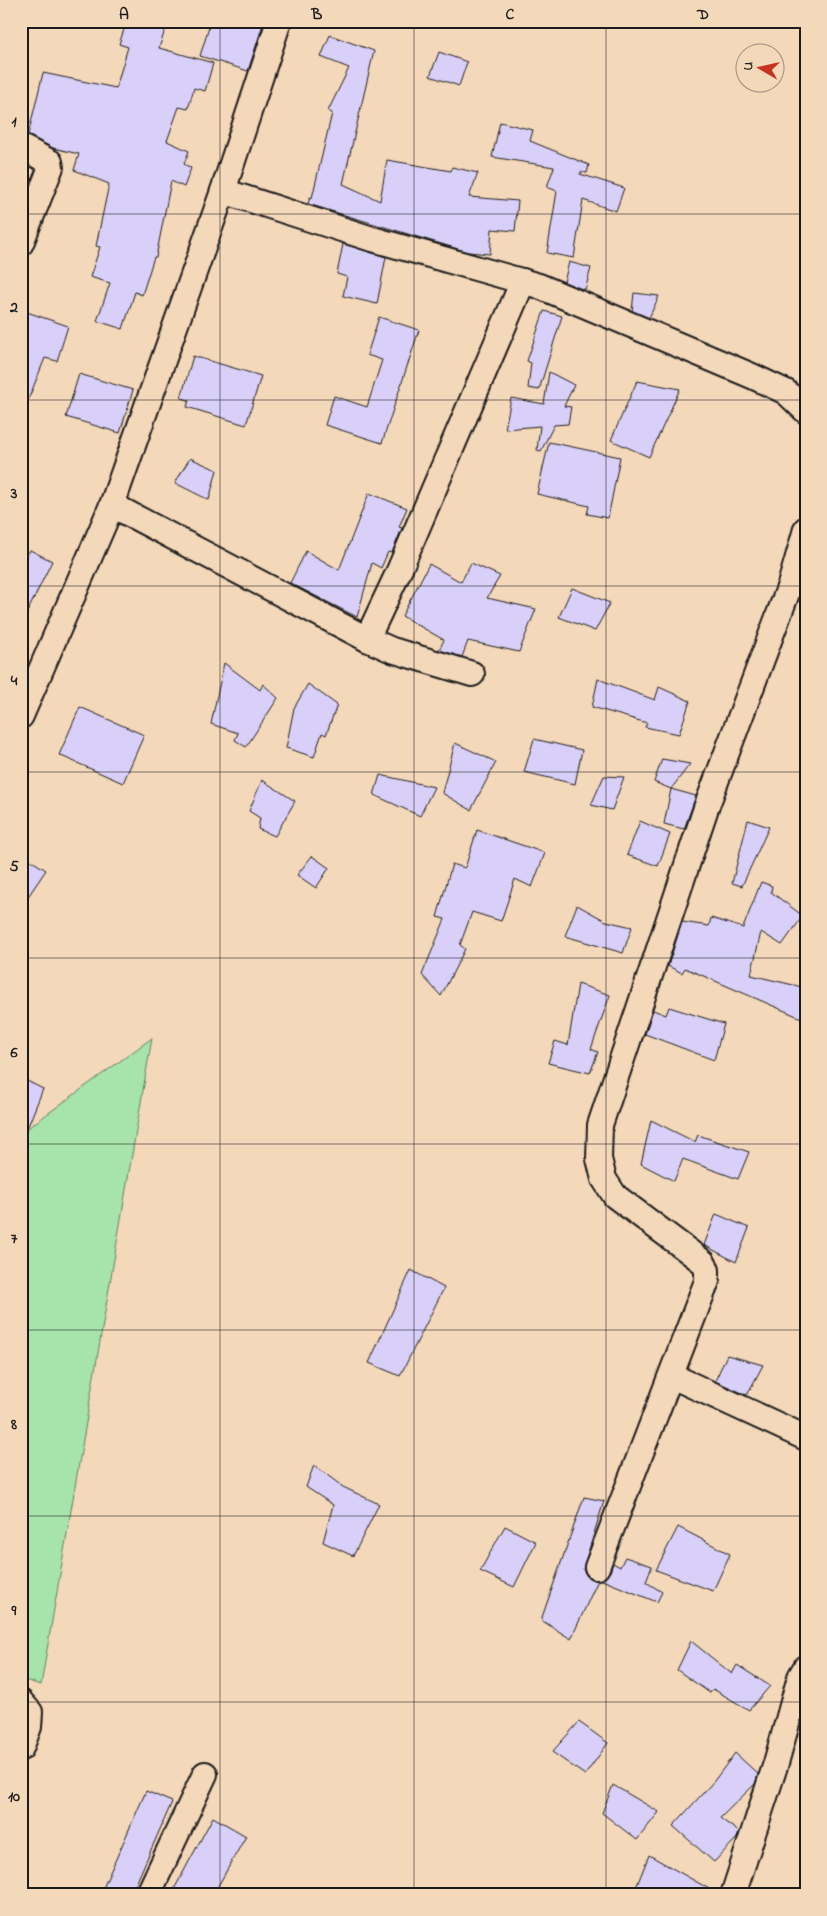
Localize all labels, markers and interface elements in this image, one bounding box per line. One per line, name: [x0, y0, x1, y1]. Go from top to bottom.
text: A: [119, 3, 129, 27]
text: B: [311, 3, 323, 27]
text: C: [506, 3, 515, 27]
text: D: [696, 3, 709, 27]
north arrow: [734, 42, 784, 92]
text: U: [738, 60, 760, 72]
text: 1: [11, 110, 17, 134]
text: 2: [9, 296, 18, 320]
text: 3: [10, 482, 18, 506]
text: 4: [10, 669, 18, 693]
text: 5: [9, 855, 19, 879]
text: 6: [9, 1041, 18, 1065]
text: 7: [11, 1227, 18, 1251]
text: 8: [10, 1413, 17, 1437]
text: 9: [11, 1599, 17, 1623]
text: 10: [8, 1785, 20, 1809]

